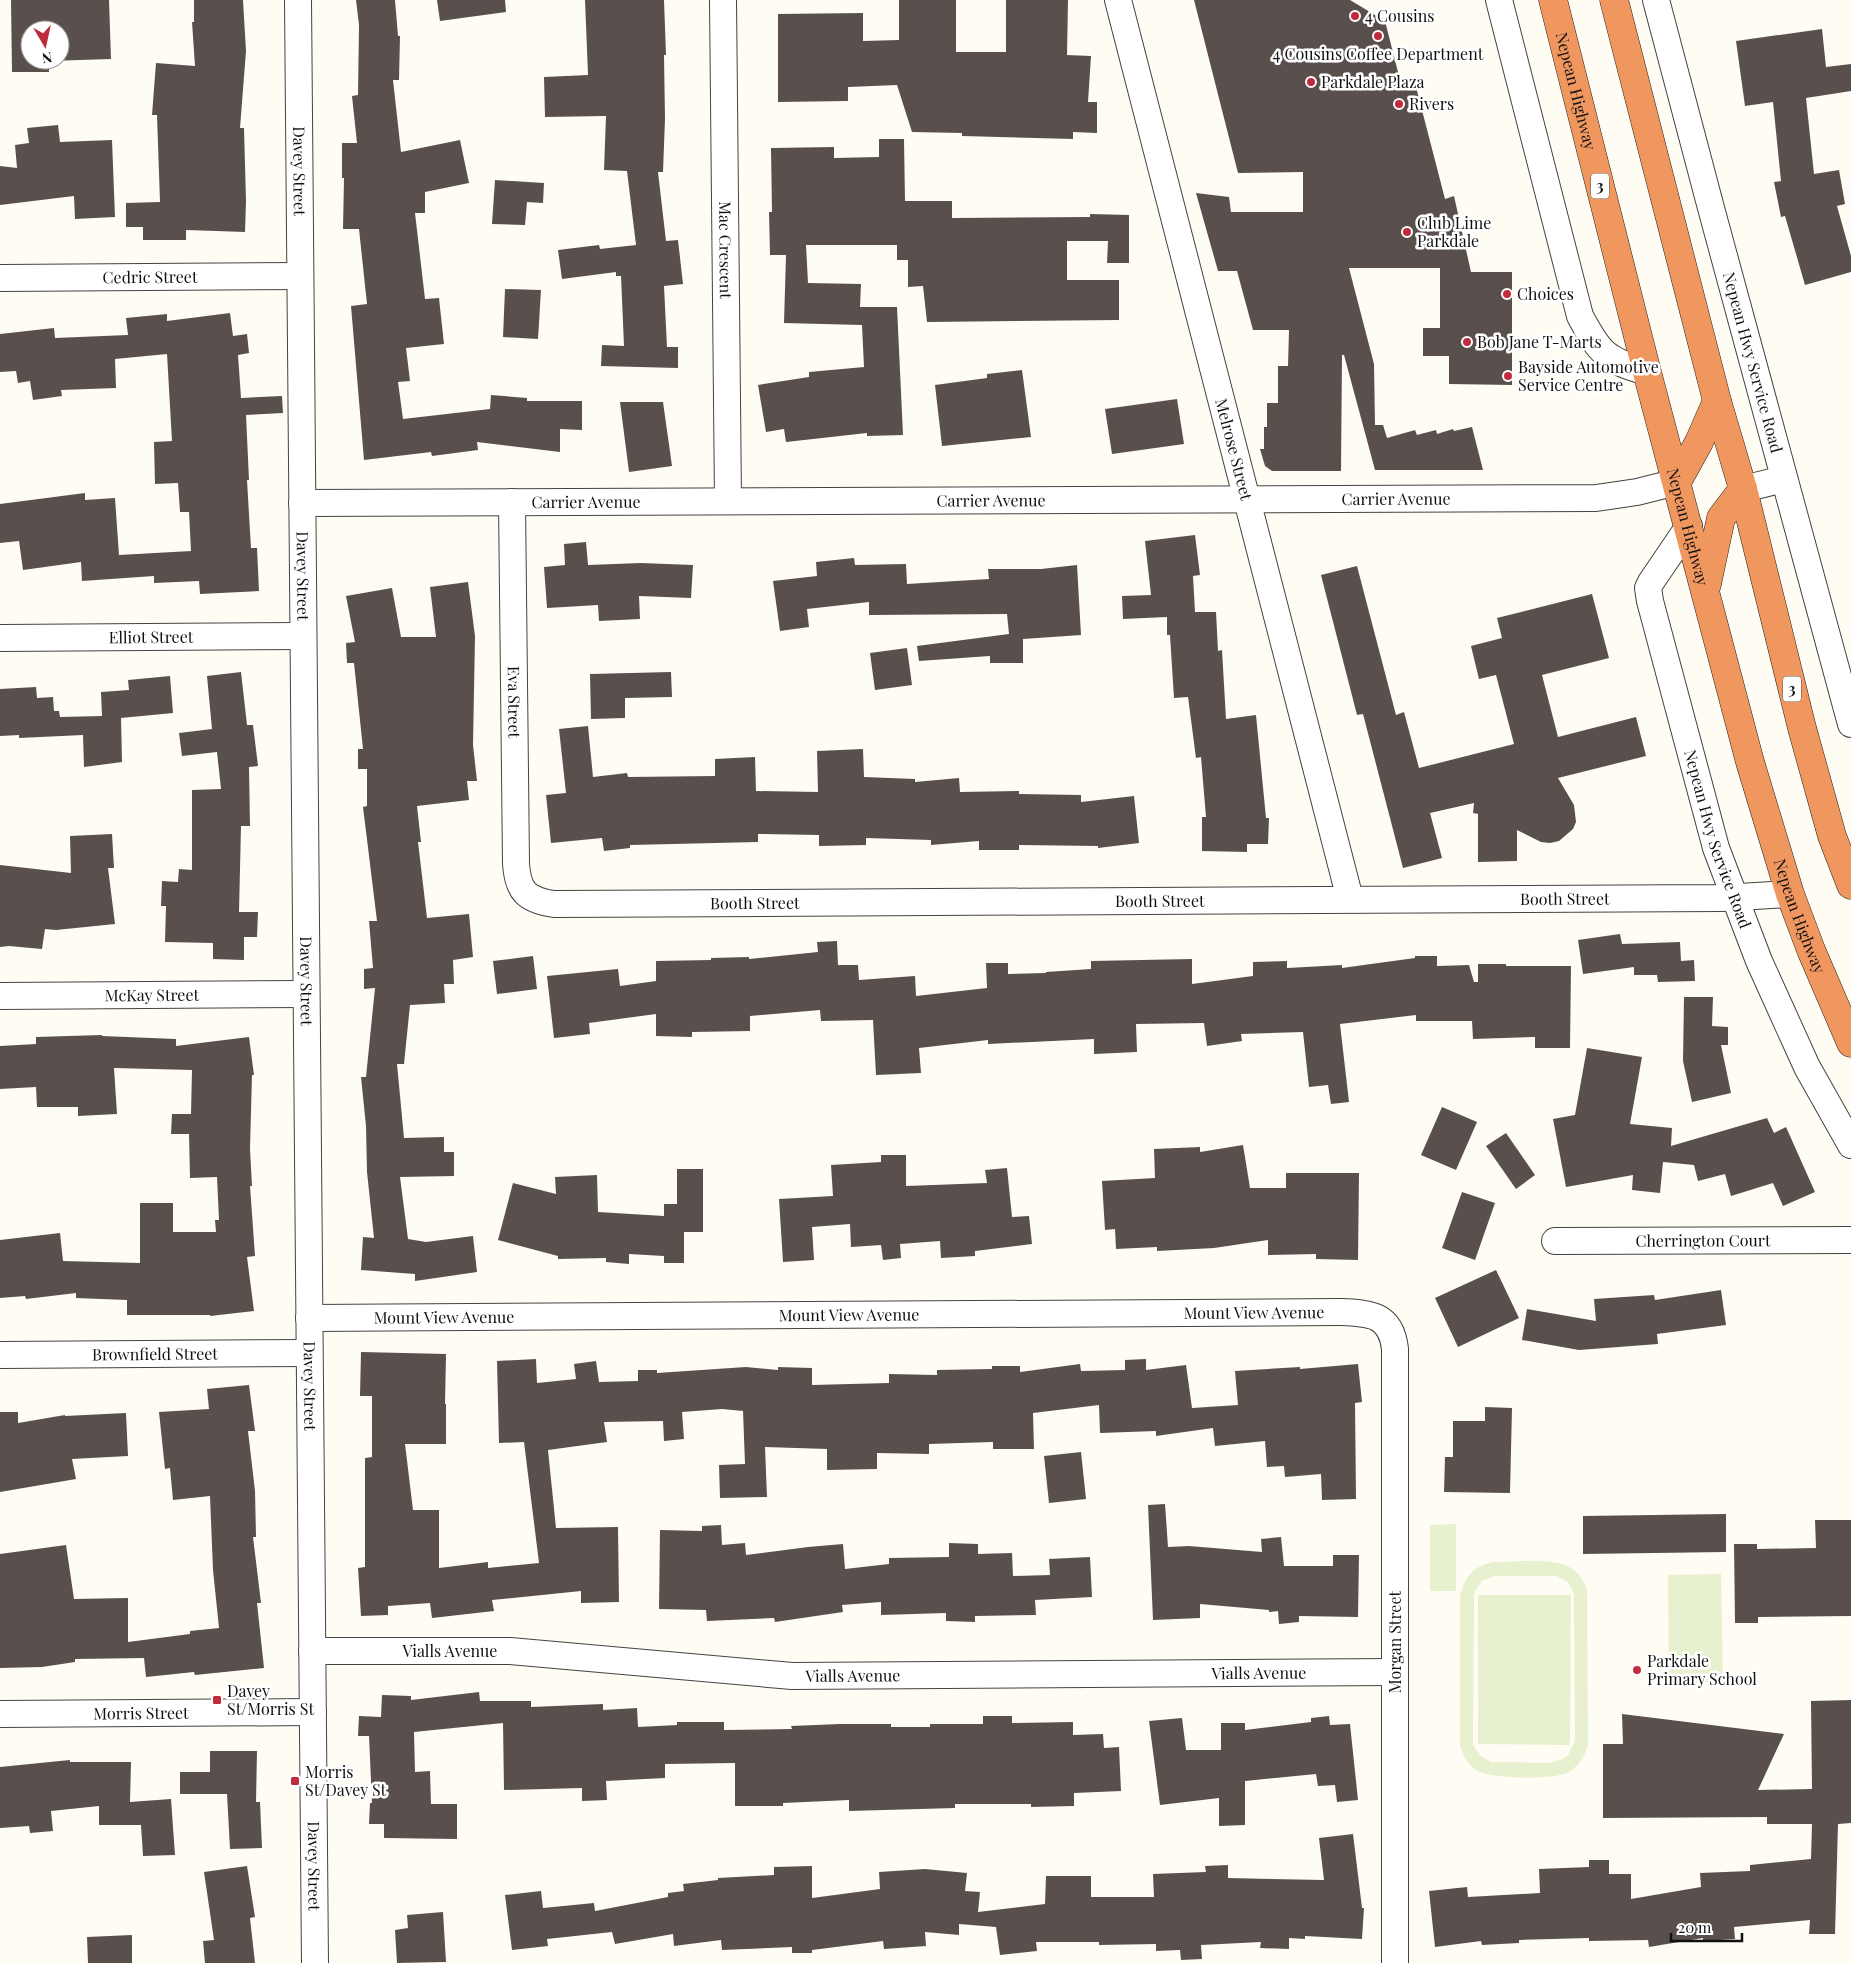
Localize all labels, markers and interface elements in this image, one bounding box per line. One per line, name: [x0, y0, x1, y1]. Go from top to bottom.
place label: 4 Cousins: [1365, 5, 1435, 26]
marker: 4 Cousins: [1349, 10, 1361, 22]
north arrow: [20, 20, 70, 70]
marker: 4 Cousins Coffee Department: [1372, 30, 1384, 42]
street label: Nepean Highway: [1552, 30, 1601, 152]
place label: 4 Cousins Coffee Department: [1273, 43, 1484, 64]
text: N: [41, 48, 54, 69]
place label: Parkdale Plaza: [1321, 71, 1425, 92]
marker: Parkdale Plaza: [1305, 76, 1317, 88]
place label: Rivers: [1409, 93, 1454, 114]
marker: Rivers: [1393, 98, 1405, 110]
street label: Davey Street: [289, 126, 311, 216]
road number: 3: [1591, 174, 1609, 198]
street label: Mac Crescent: [715, 201, 737, 299]
place label: Club Lime Parkdale: [1417, 212, 1491, 251]
marker: Club Lime Parkdale: [1401, 226, 1413, 238]
street label: Cedric Street: [102, 266, 198, 287]
street label: Nepean Hwy Service Road: [1719, 269, 1788, 455]
place label: Choices: [1517, 283, 1574, 304]
marker: Choices: [1501, 288, 1513, 300]
place label: Bob Jane T-Marts: [1477, 331, 1602, 352]
marker: Bob Jane T-Marts: [1461, 336, 1473, 348]
place label: Bayside Automotive Service Centre: [1518, 356, 1659, 395]
marker: Bayside Automotive Service Centre: [1502, 370, 1514, 382]
street label: Melrose Street: [1211, 396, 1258, 503]
street label: Nepean Highway: [1663, 466, 1714, 588]
street label: Carrier Avenue: [1341, 488, 1451, 509]
street label: Carrier Avenue: [936, 489, 1046, 511]
street label: Carrier Avenue: [531, 491, 641, 512]
street label: Davey Street: [293, 531, 314, 621]
street label: Elliot Street: [109, 626, 194, 647]
street label: Eva Street: [504, 666, 526, 739]
road number: 3: [1783, 676, 1801, 702]
street label: Nepean Hwy Service Road: [1680, 747, 1757, 931]
street label: Nepean Highway: [1770, 856, 1831, 977]
street label: Booth Street: [1520, 888, 1610, 909]
street label: Booth Street: [1115, 890, 1205, 911]
street label: Booth Street: [710, 892, 800, 913]
street label: Davey Street: [296, 936, 318, 1026]
street label: McKay Street: [105, 984, 200, 1005]
street label: Cherrington Court: [1635, 1229, 1771, 1251]
street label: Mount View Avenue: [1184, 1301, 1324, 1323]
street label: Mount View Avenue: [779, 1303, 919, 1325]
street label: Mount View Avenue: [374, 1306, 514, 1328]
street label: Davey Street: [300, 1341, 321, 1431]
street label: Brownfield Street: [92, 1343, 218, 1364]
street label: Morgan Street: [1384, 1591, 1405, 1693]
street label: Vialls Avenue: [402, 1640, 497, 1661]
place label: Parkdale Primary School: [1647, 1650, 1757, 1689]
street label: Vialls Avenue: [1210, 1662, 1306, 1683]
street label: Vialls Avenue: [804, 1664, 900, 1686]
marker: Parkdale Primary School: [1631, 1664, 1643, 1676]
place label: Davey St/Morris St: [227, 1680, 314, 1719]
marker: Davey St/Morris St: [211, 1694, 223, 1706]
street label: Morris Street: [93, 1702, 189, 1723]
place label: Morris St/Davey St: [305, 1761, 387, 1800]
marker: Morris St/Davey St: [289, 1775, 301, 1787]
street label: Davey Street: [304, 1821, 326, 1911]
scale bar: [1671, 1910, 1742, 1942]
text: 20 m: [1678, 1917, 1712, 1937]

